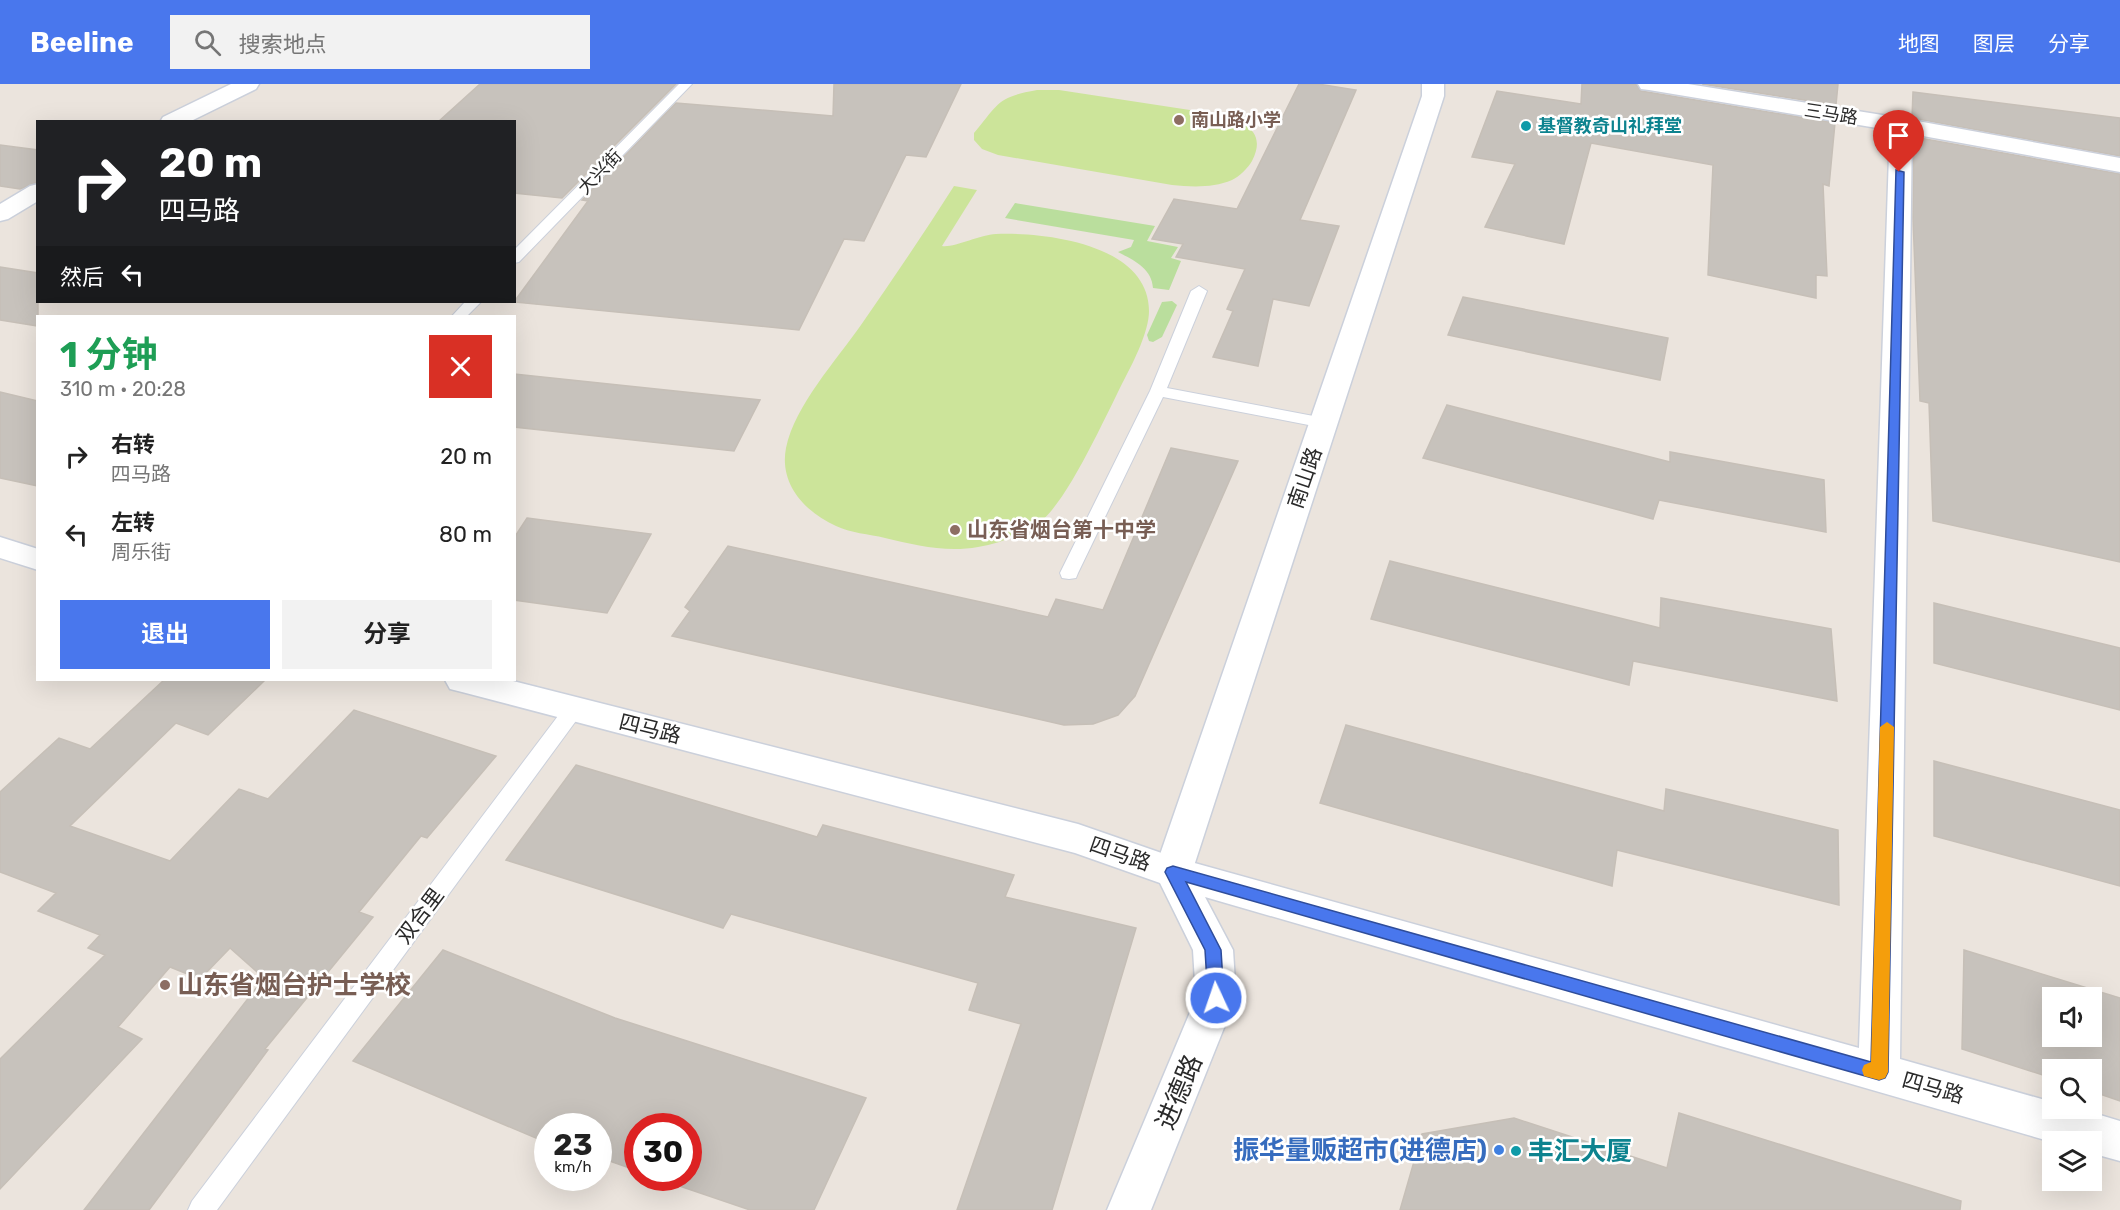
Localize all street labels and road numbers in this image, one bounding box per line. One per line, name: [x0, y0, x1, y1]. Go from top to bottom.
street label: 三马路: [1803, 99, 1859, 129]
street label: 大兴街: [573, 145, 627, 199]
street label: 南山路: [1282, 444, 1327, 512]
street label: 四马路: [617, 709, 684, 748]
street label: 四马路: [1086, 831, 1154, 876]
street label: 双合里: [391, 883, 449, 948]
street label: 进德路: [1150, 1050, 1209, 1134]
street label: 四马路: [1899, 1067, 1967, 1108]

